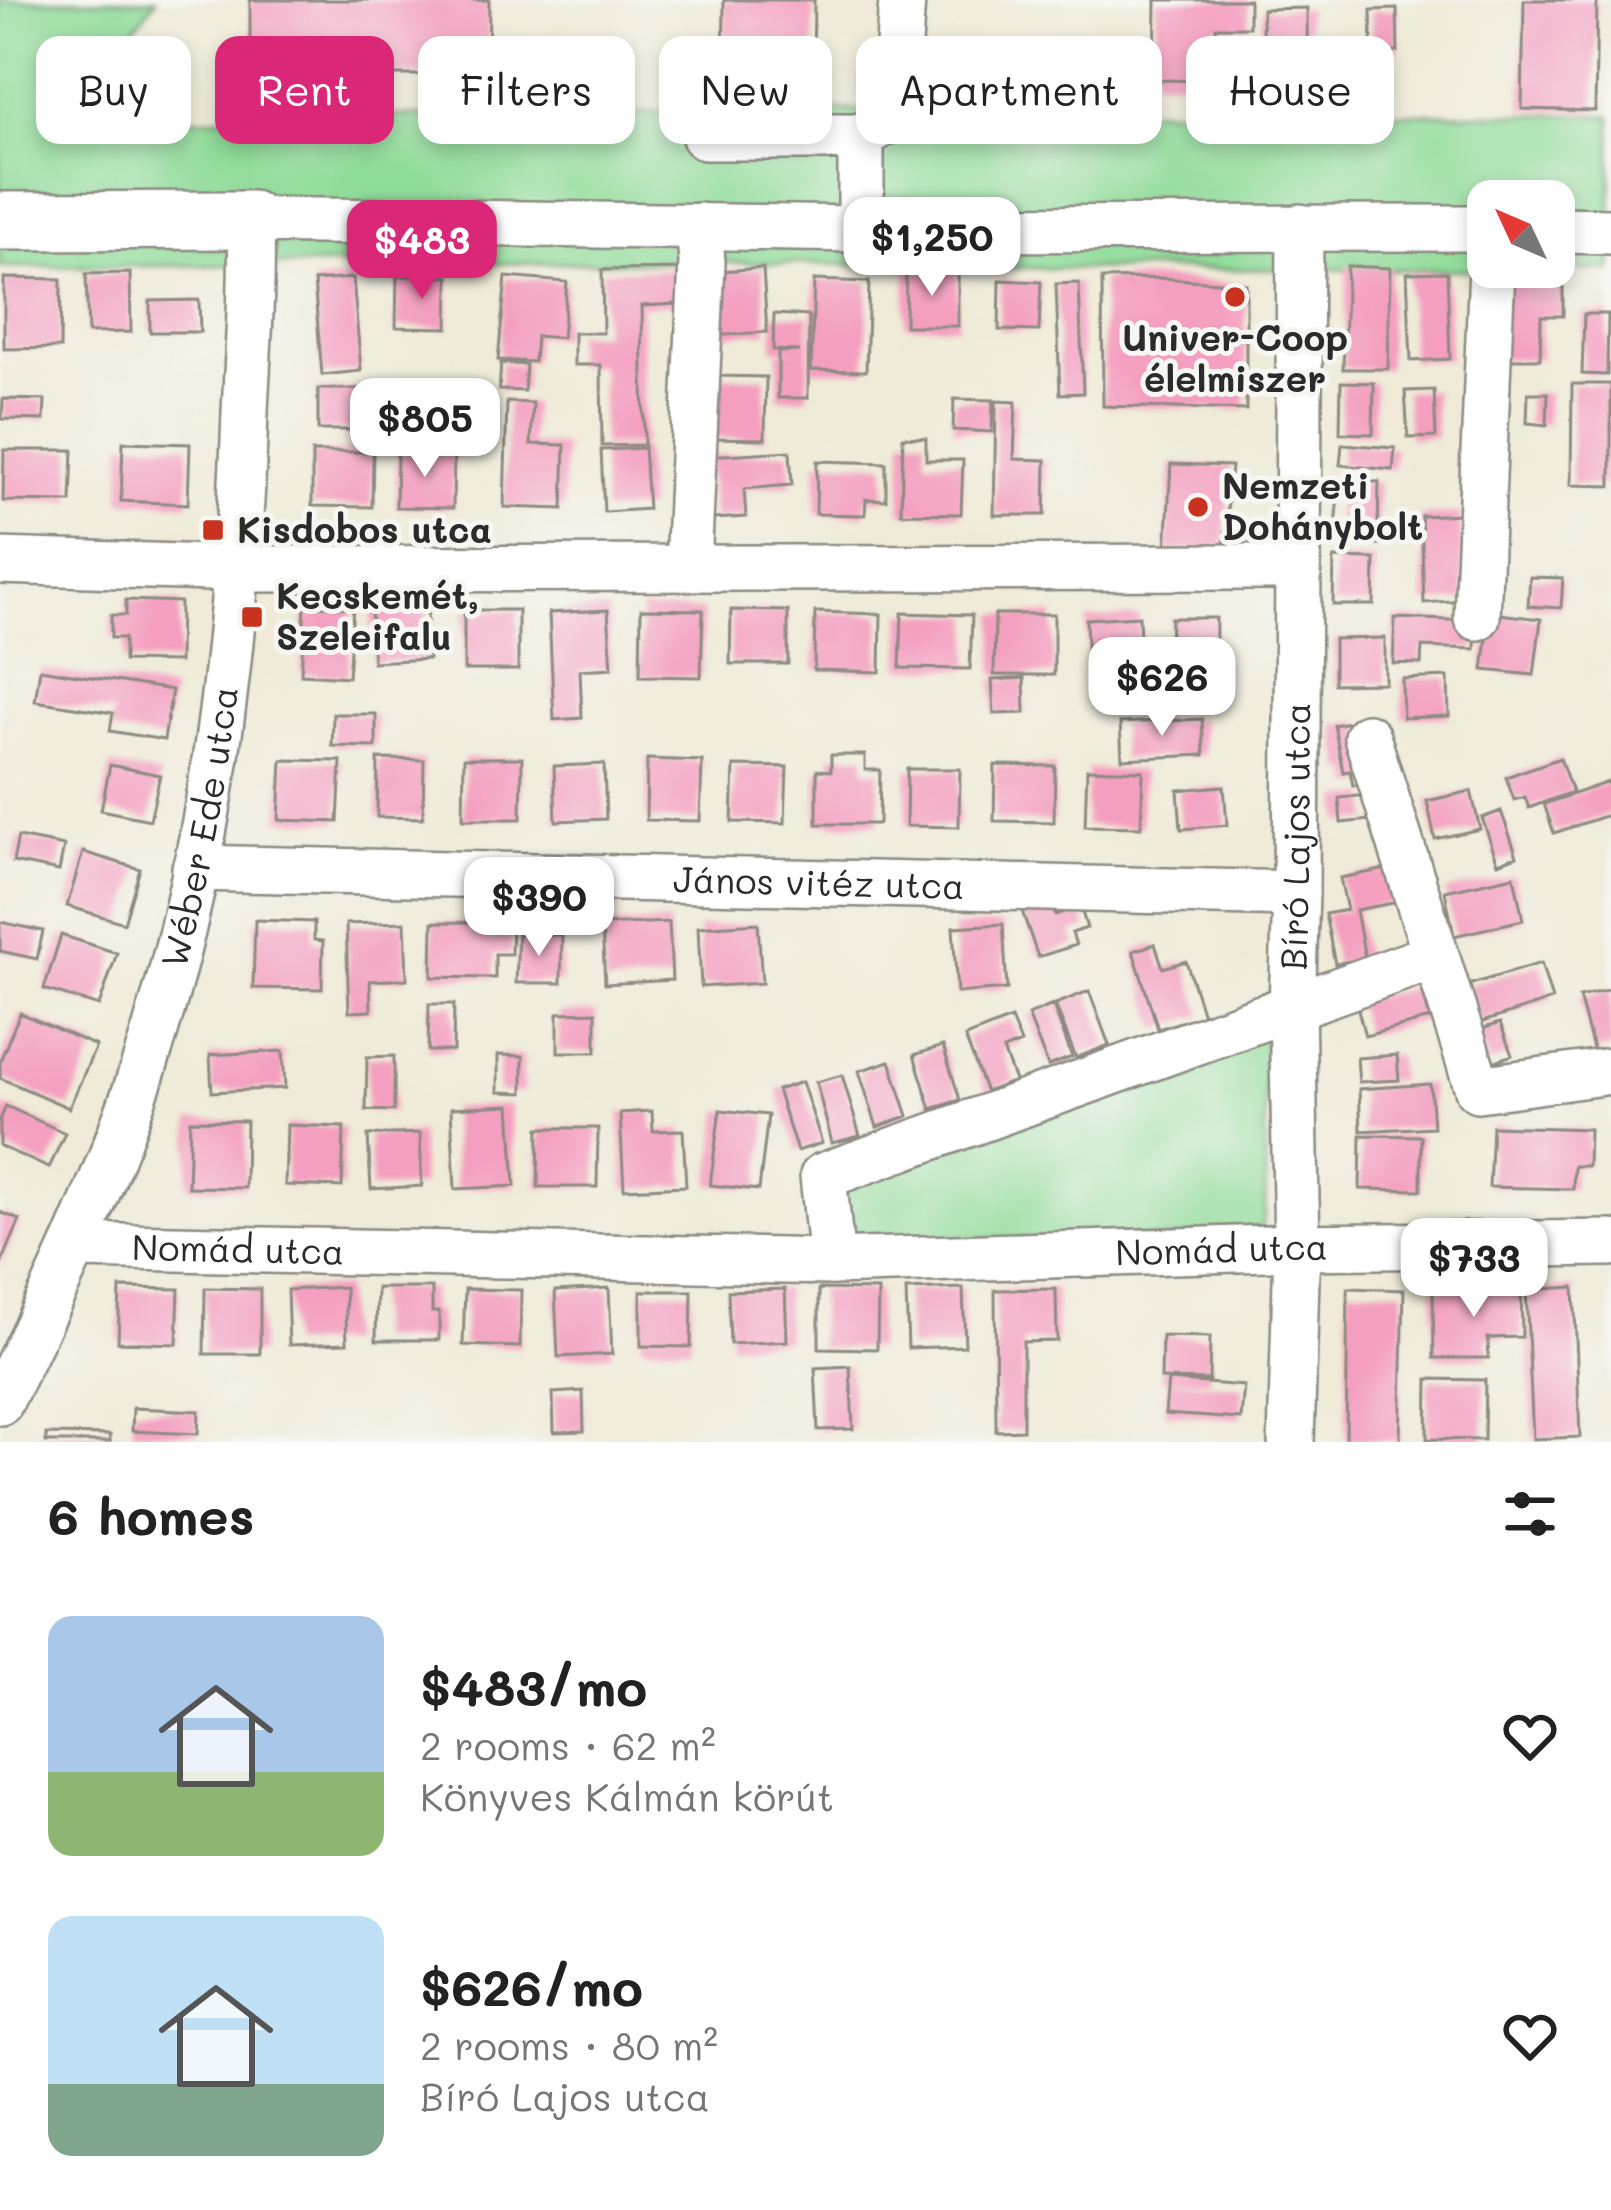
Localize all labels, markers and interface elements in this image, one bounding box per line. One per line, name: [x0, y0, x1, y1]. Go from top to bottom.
chip: Buy: [36, 36, 191, 144]
chip: Rent: [215, 36, 394, 144]
chip: Filters: [418, 36, 635, 144]
chip: New: [659, 36, 832, 144]
chip: Apartment: [856, 36, 1162, 144]
chip: House: [1186, 36, 1394, 144]
north arrow: [1467, 180, 1575, 288]
map controls: [1467, 180, 1575, 288]
pin: $1,250: [834, 197, 1030, 299]
pin: $483: [351, 200, 493, 302]
text: $1,250: [870, 210, 994, 261]
text: $483: [374, 213, 470, 264]
marker: Univer-Coop élelmiszer: [1222, 284, 1248, 310]
place label: Univer-Coop élelmiszer: [1122, 313, 1348, 401]
pin: $805: [354, 378, 496, 480]
text: $805: [377, 391, 473, 442]
place label: Nemzeti Dohánybolt: [1222, 461, 1423, 550]
marker: Nemzeti Dohánybolt: [1185, 494, 1211, 520]
place label: Kisdobos utca: [237, 505, 492, 552]
marker: Kisdobos utca: [200, 517, 226, 543]
place label: Kecskemét, Szeleifalu: [276, 571, 479, 659]
marker: Kecskemét, Szeleifalu: [239, 604, 265, 630]
pin: $626: [1091, 637, 1233, 739]
text: $626: [1115, 650, 1209, 701]
street label: Wéber Ede utca: [149, 683, 247, 972]
street label: Bíró Lajos utca: [1268, 702, 1319, 971]
street label: János vitéz utca: [673, 854, 965, 908]
pin: $390: [468, 857, 610, 959]
text: $390: [491, 870, 587, 921]
pin: $733: [1403, 1218, 1545, 1320]
street label: Nomád utca: [131, 1222, 345, 1274]
street label: Nomád utca: [1115, 1222, 1328, 1275]
text: $733: [1428, 1231, 1520, 1282]
text: 6 homes: [48, 1481, 254, 1548]
icon: filters: [1497, 1481, 1563, 1547]
text: $483/mo: [420, 1652, 647, 1719]
icon: home: [144, 1664, 288, 1808]
icon: heart: [1497, 1703, 1563, 1769]
text: 2 rooms · 62 m²: [420, 1719, 716, 1770]
text: Könyves Kálmán körút: [420, 1770, 834, 1821]
text: $626/mo: [420, 1952, 643, 2019]
icon: home: [144, 1964, 288, 2108]
icon: heart: [1497, 2003, 1563, 2069]
text: 2 rooms · 80 m²: [420, 2019, 718, 2070]
text: Bíró Lajos utca: [420, 2070, 710, 2121]

